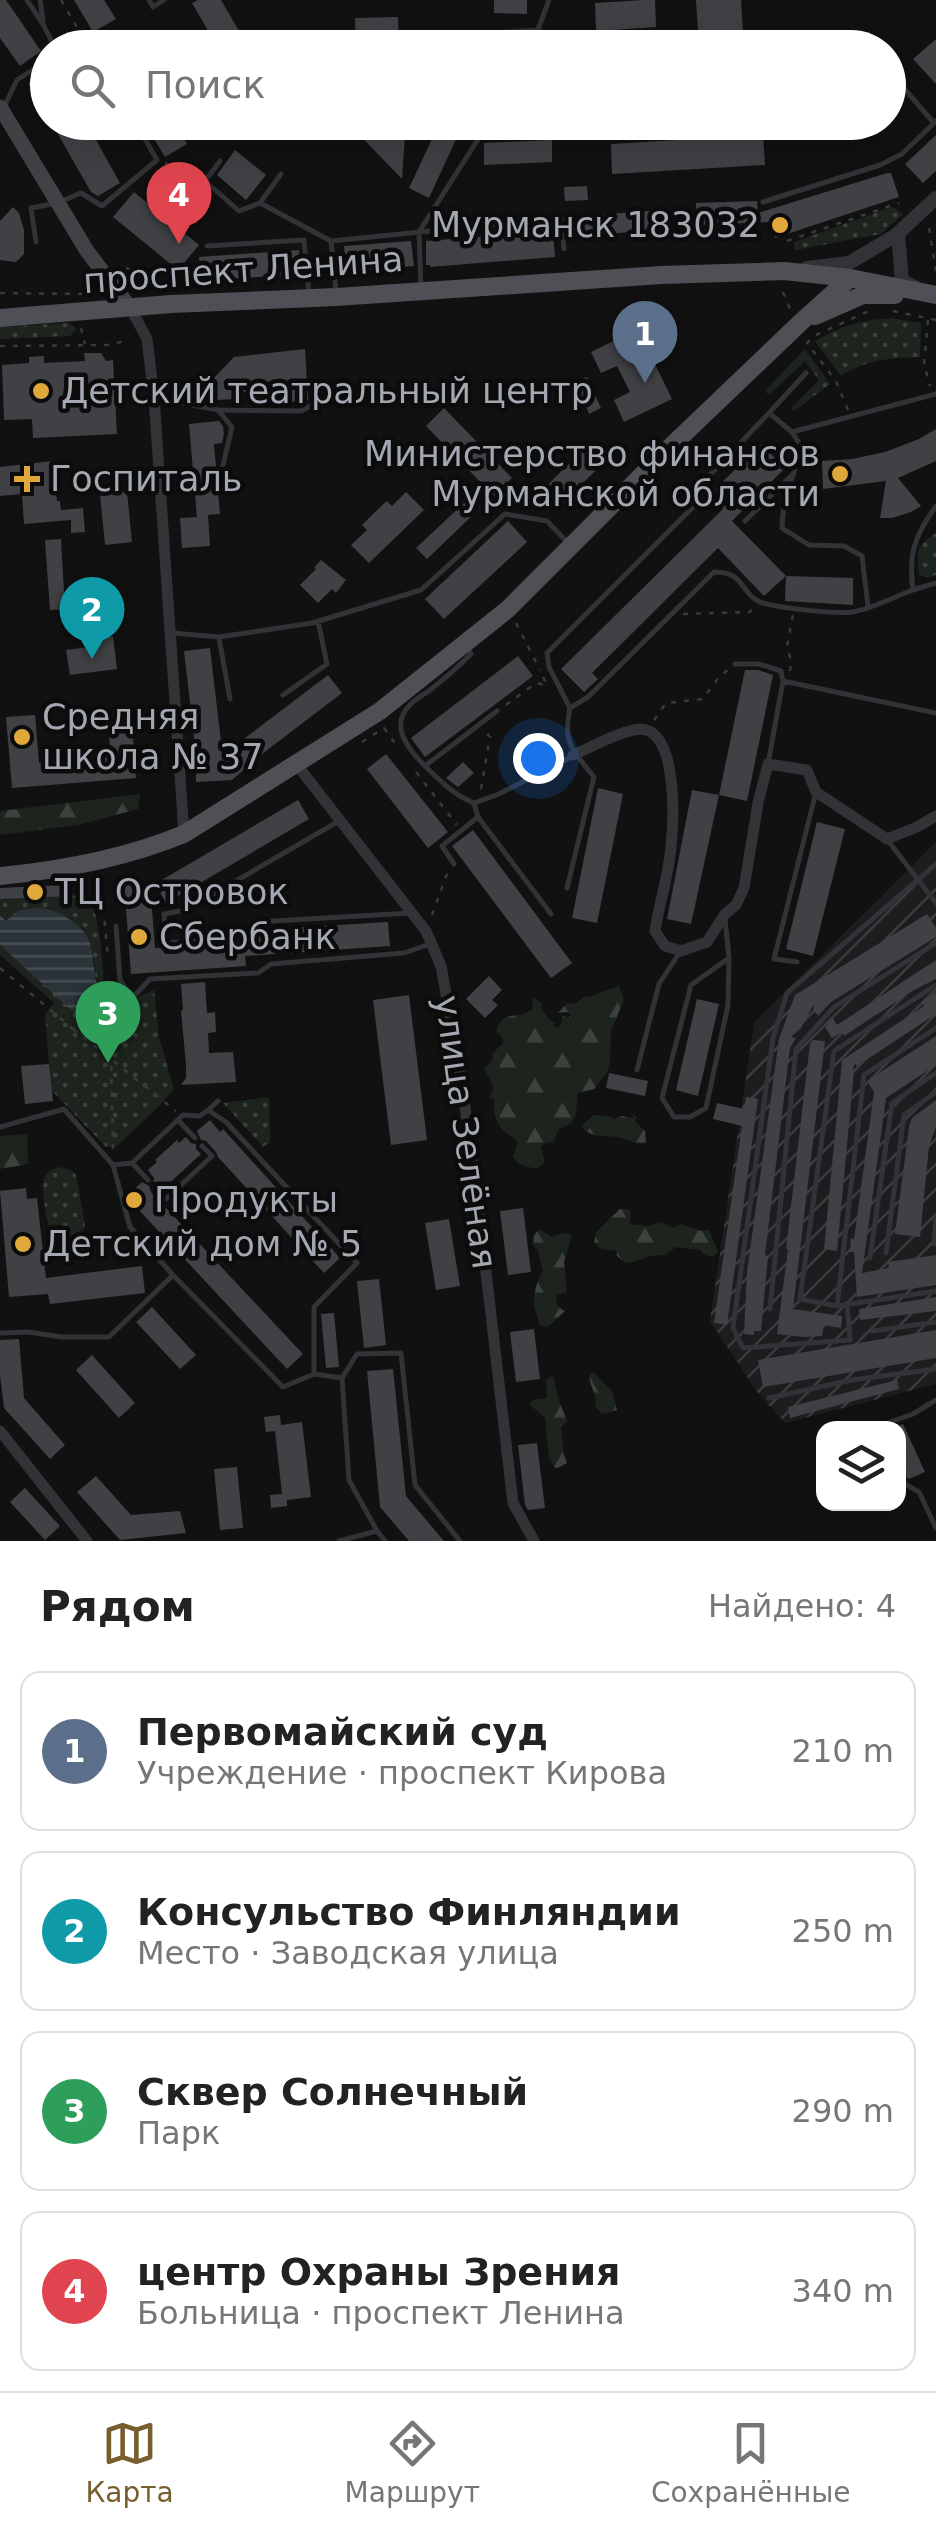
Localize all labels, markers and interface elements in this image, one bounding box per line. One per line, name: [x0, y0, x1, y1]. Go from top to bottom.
search box: [30, 30, 906, 140]
icon: search: [65, 58, 120, 113]
text: Поиск: [145, 63, 265, 107]
pin: 4: [146, 162, 212, 244]
place label: Мурманск 183032: [431, 205, 760, 245]
marker: Мурманск 183032: [769, 214, 791, 236]
street label: проспект Ленина: [82, 239, 404, 301]
pin: 1: [612, 300, 678, 383]
place label: Детский театральный центр: [61, 371, 593, 411]
marker: Детский театральный центр: [30, 380, 52, 402]
place label: Министерство финансов Мурманской области: [364, 434, 820, 514]
place label: Госпиталь: [50, 459, 242, 499]
marker: Министерство финансов Мурманской области: [829, 463, 851, 485]
marker: Госпиталь: [14, 466, 40, 492]
pin: 2: [59, 576, 124, 659]
place label: Средняя школа № 37: [42, 697, 264, 777]
marker: Средняя школа № 37: [11, 726, 33, 748]
your location: [513, 733, 564, 784]
place label: ТЦ Островок: [54, 872, 289, 912]
marker: ТЦ Островок: [24, 881, 46, 903]
place label: Сбербанк: [159, 917, 336, 957]
marker: Сбербанк: [128, 926, 150, 948]
pin: 3: [76, 980, 140, 1063]
street label: улица Зелёная: [427, 993, 505, 1271]
place label: Продукты: [154, 1180, 338, 1220]
marker: Продукты: [123, 1189, 145, 1211]
place label: Детский дом № 5: [43, 1224, 362, 1264]
marker: Детский дом № 5: [12, 1233, 34, 1255]
map controls: [816, 1421, 906, 1511]
button: layers: [816, 1421, 906, 1511]
text: Рядом: [40, 1582, 195, 1631]
text: Найдено: 4: [708, 1587, 896, 1625]
text: Первомайский суд: [137, 1710, 548, 1754]
text: 1: [63, 1732, 86, 1770]
text: 210 m: [792, 1732, 894, 1770]
text: Учреждение · проспект Кирова: [137, 1754, 667, 1792]
text: Консульство Финляндии: [137, 1890, 681, 1934]
text: 2: [63, 1912, 86, 1950]
text: 250 m: [792, 1912, 894, 1950]
text: Место · Заводская улица: [137, 1934, 559, 1972]
text: Сквер Солнечный: [137, 2070, 528, 2114]
text: 3: [63, 2092, 86, 2130]
text: 290 m: [792, 2092, 894, 2130]
text: Парк: [137, 2114, 220, 2152]
text: центр Охраны Зрения: [137, 2250, 620, 2294]
text: 4: [63, 2272, 86, 2310]
text: 340 m: [792, 2272, 894, 2310]
text: Больница · проспект Ленина: [137, 2294, 625, 2332]
tab: Карта: [85, 2416, 174, 2509]
tab: Маршрут: [345, 2416, 480, 2509]
tab: Сохранённые: [651, 2416, 851, 2509]

